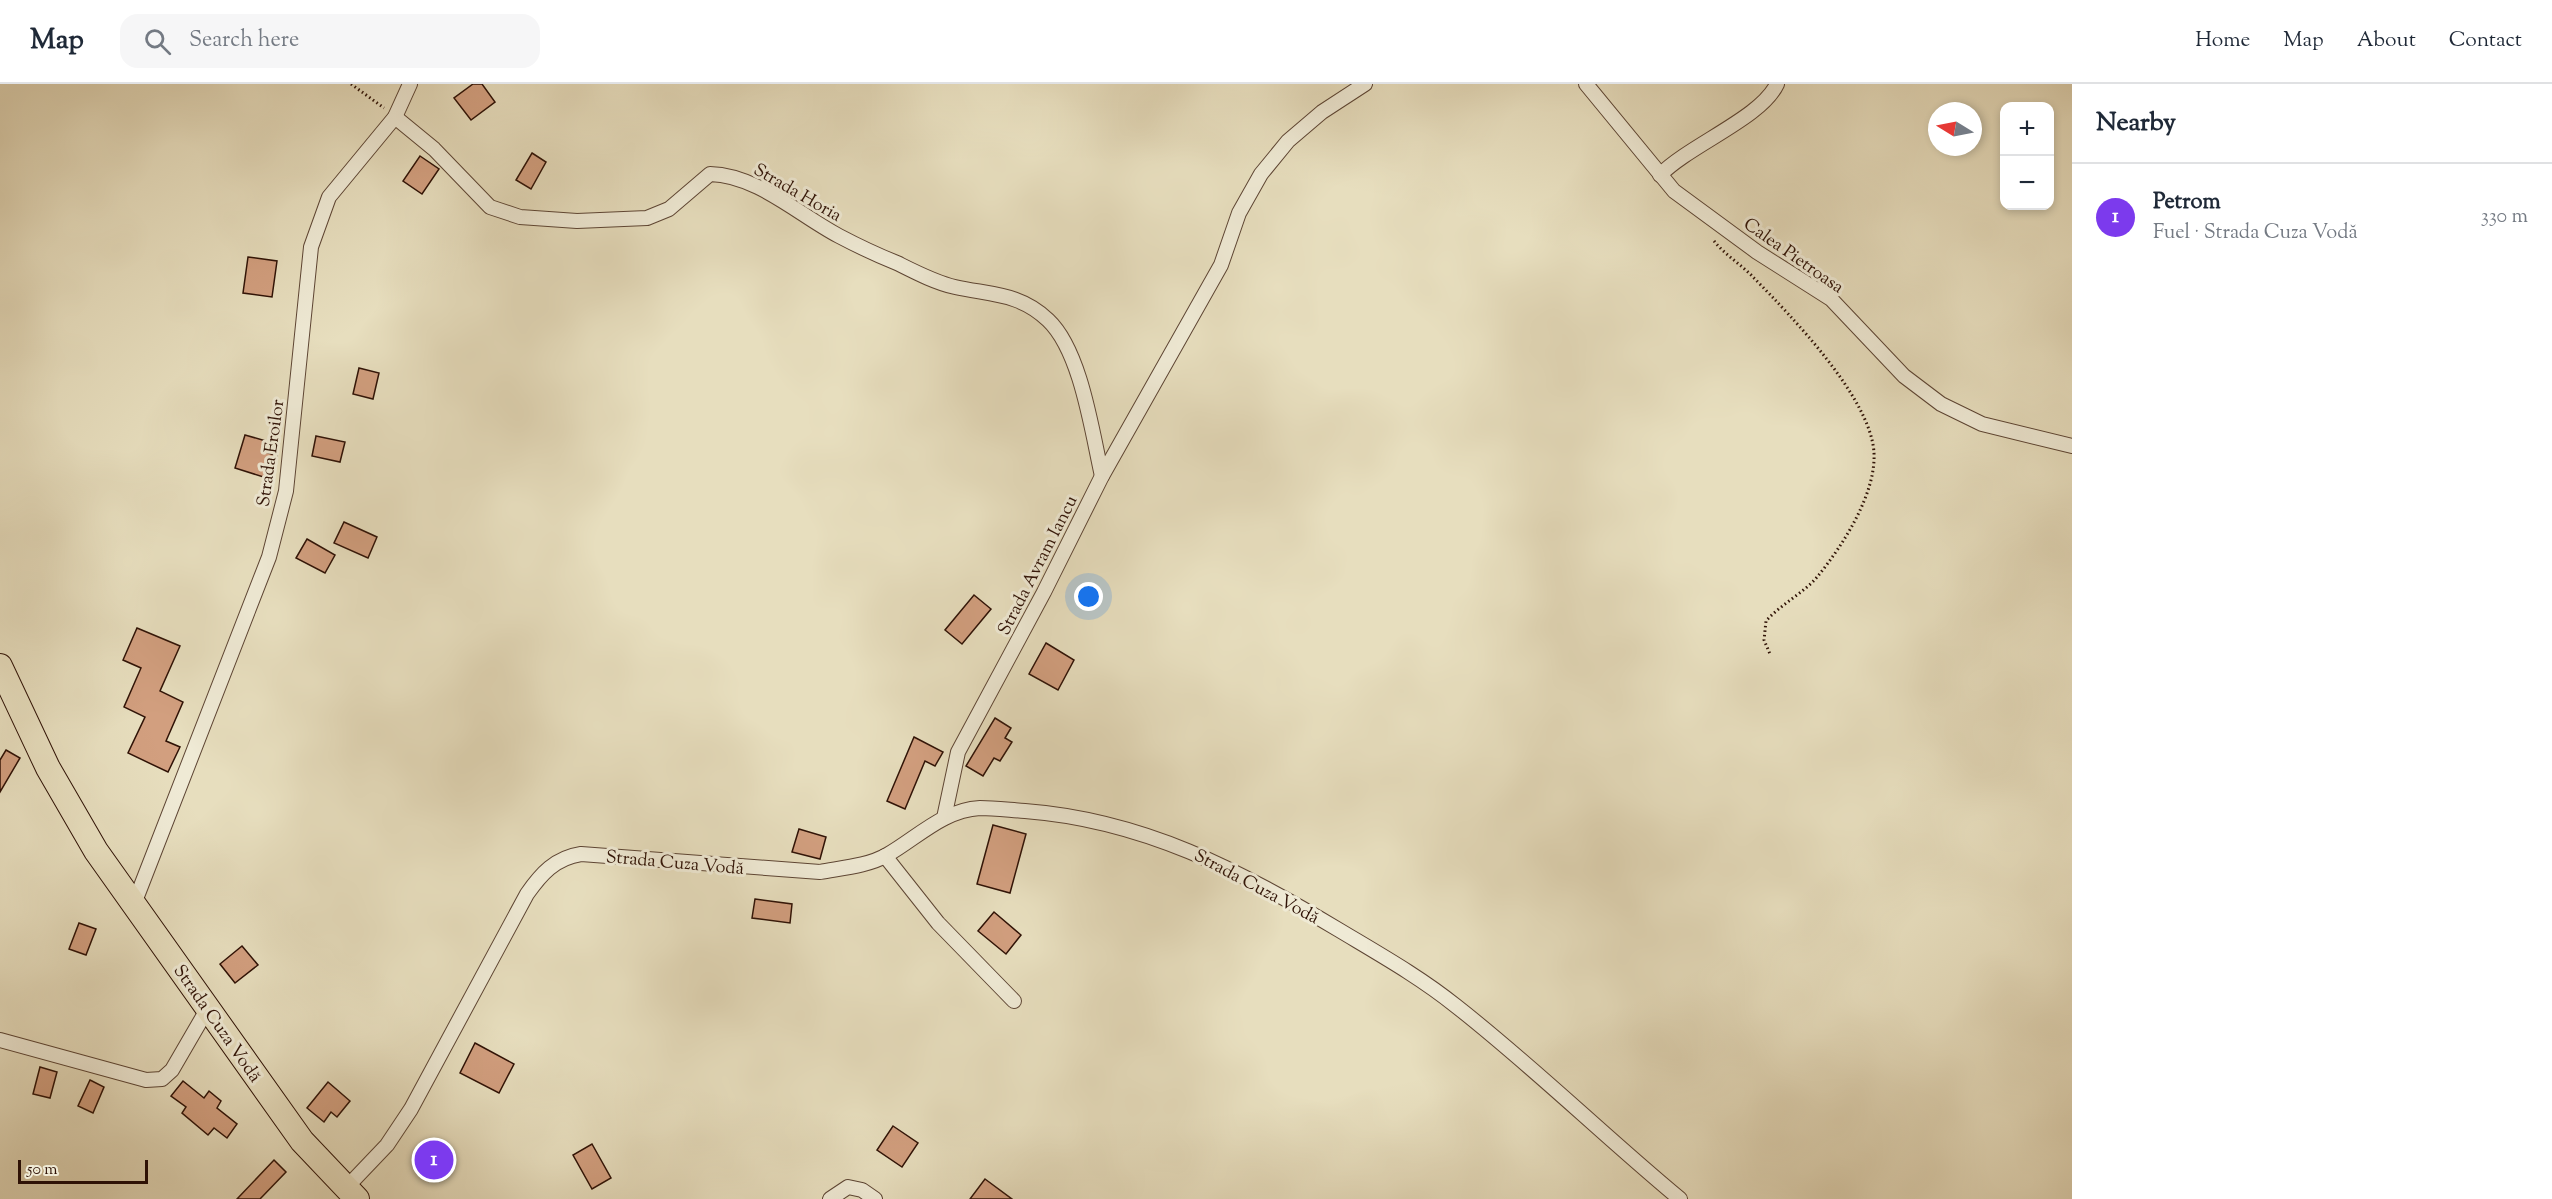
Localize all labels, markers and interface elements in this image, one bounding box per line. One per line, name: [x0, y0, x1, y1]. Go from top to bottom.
search box: [120, 14, 540, 68]
text: Map: [30, 21, 84, 61]
icon: search: [141, 25, 174, 58]
text: Search here: [189, 25, 299, 57]
text: Home: [2195, 26, 2250, 56]
text: Map: [2283, 26, 2324, 56]
text: About: [2357, 26, 2416, 56]
text: Contact: [2449, 26, 2522, 56]
north arrow: [1928, 102, 1982, 156]
map controls: [2000, 102, 2054, 210]
button: +: [2000, 102, 2054, 156]
text: Nearby: [2096, 105, 2176, 142]
button: −: [2000, 156, 2054, 210]
street label: Strada Horia: [748, 158, 846, 230]
text: Petrom: [2153, 187, 2221, 219]
text: 1: [2112, 203, 2119, 232]
text: 330 m: [2481, 203, 2528, 232]
street label: Calea Pietroasa: [1737, 212, 1848, 301]
text: Fuel · Strada Cuza Vodă: [2153, 219, 2358, 248]
street label: Strada Eroilor: [252, 398, 292, 509]
street label: Strada Avram Iancu: [992, 491, 1085, 640]
your location: [1074, 582, 1103, 611]
street label: Strada Cuza Vodă: [1189, 844, 1323, 932]
street label: Strada Cuza Vodă: [605, 845, 745, 883]
street label: Strada Cuza Vodă: [166, 960, 267, 1088]
pin: 1: [414, 1138, 454, 1182]
scale bar: [18, 1157, 148, 1184]
text: 50 m: [27, 1159, 58, 1182]

